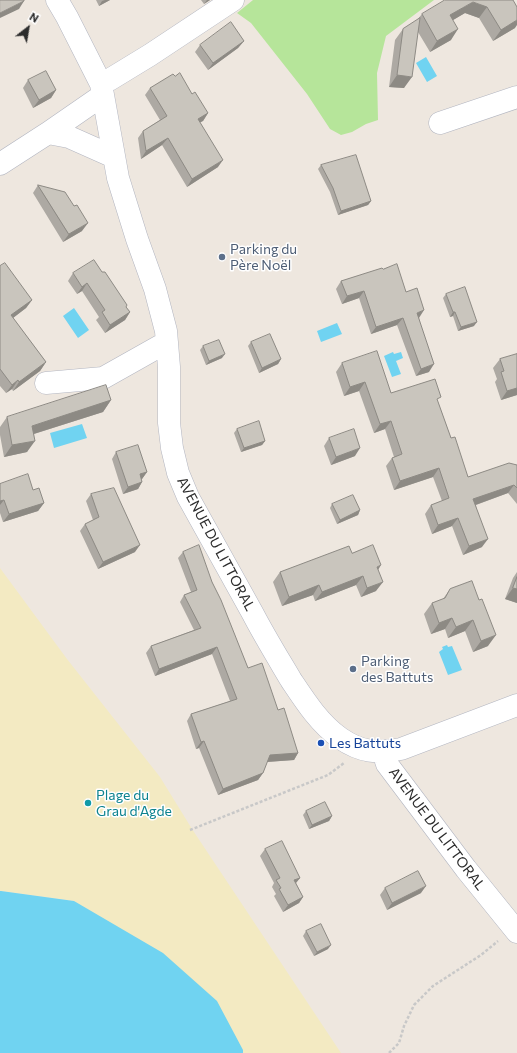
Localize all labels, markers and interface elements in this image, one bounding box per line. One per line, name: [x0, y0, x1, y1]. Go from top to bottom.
north arrow: [8, 8, 48, 48]
text: N: [28, 10, 41, 25]
place label: Parking du Père Noël: [230, 241, 297, 274]
marker: Parking du Père Noël: [217, 252, 227, 262]
street label: AVENUE DU LITTORAL: [173, 474, 259, 614]
place label: Parking des Battuts: [361, 653, 433, 686]
marker: Parking des Battuts: [348, 664, 358, 674]
place label: Les Battuts: [329, 735, 401, 751]
marker: Les Battuts: [316, 738, 326, 748]
street label: AVENUE DU LITTORAL: [385, 764, 489, 894]
place label: Plage du Grau d'Agde: [96, 787, 172, 820]
marker: Plage du Grau d'Agde: [83, 798, 93, 808]

